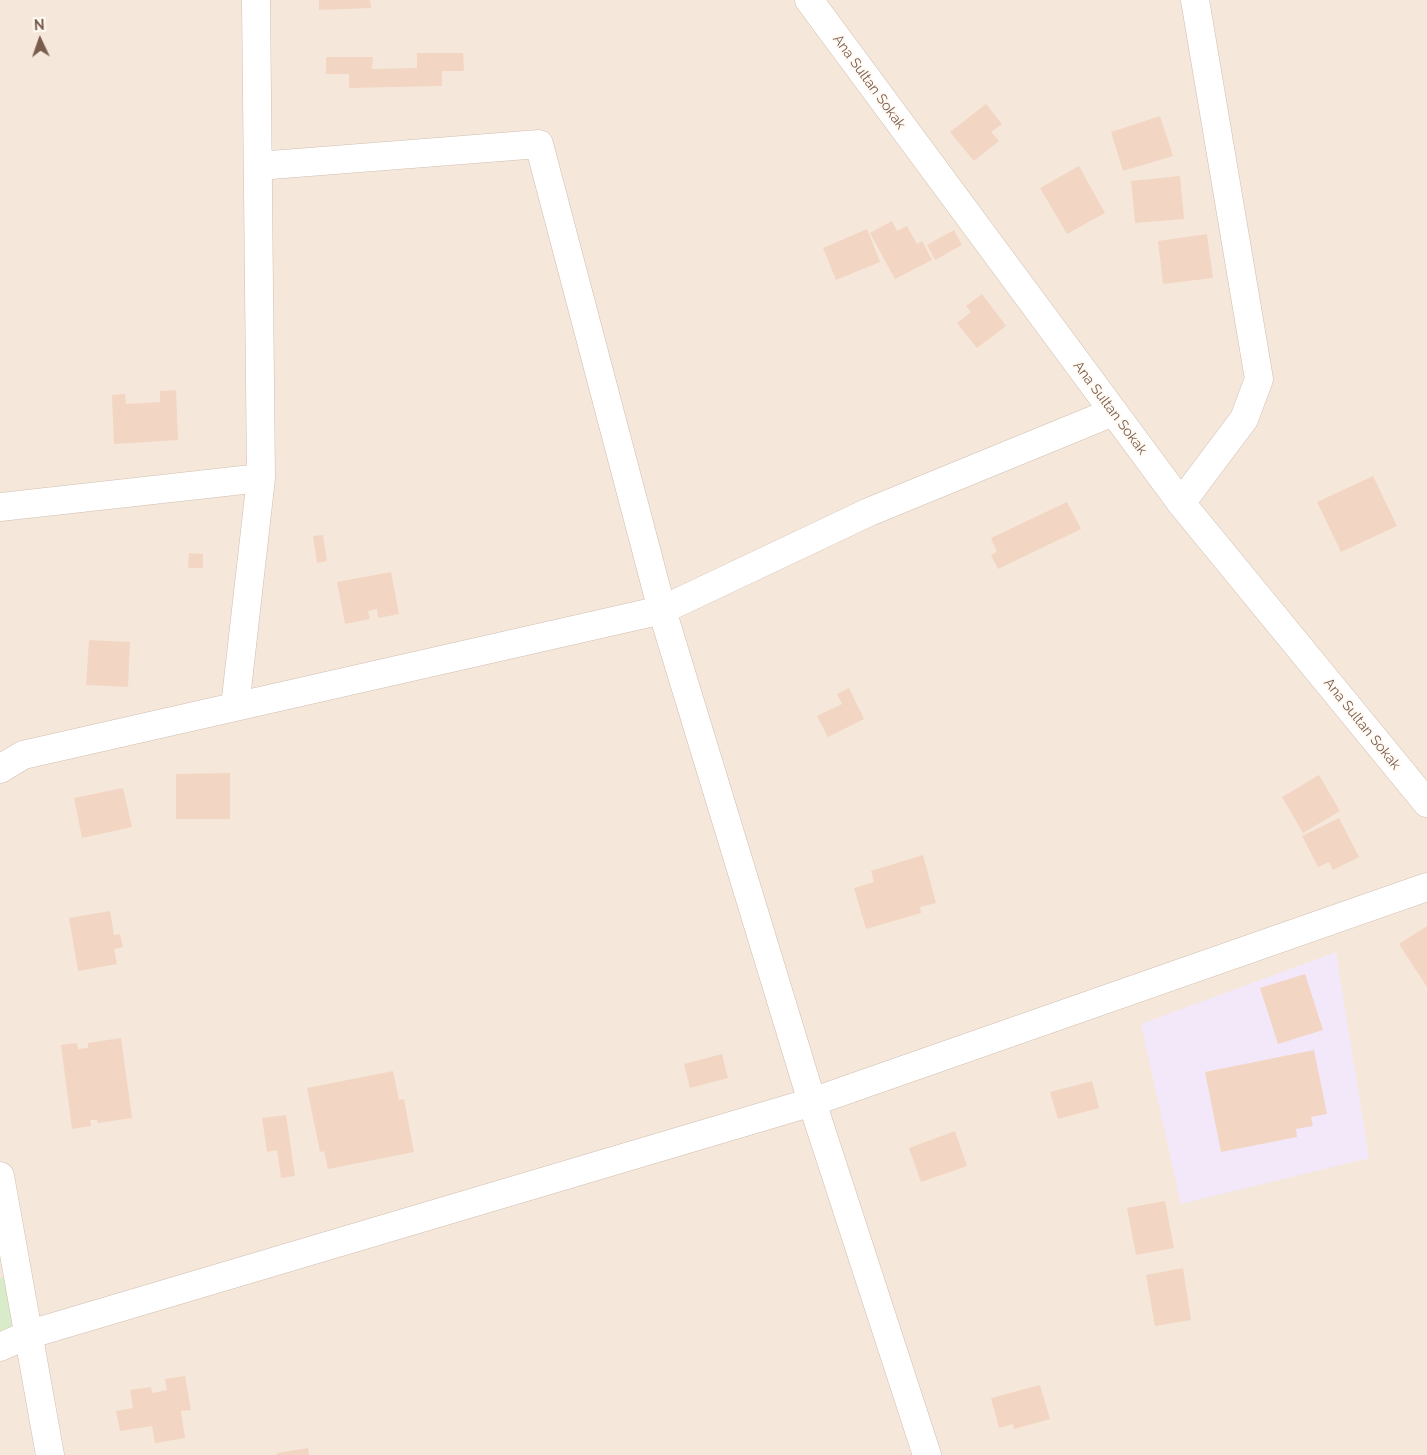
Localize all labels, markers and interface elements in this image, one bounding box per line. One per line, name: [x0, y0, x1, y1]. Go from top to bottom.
north arrow: [15, 15, 65, 65]
text: N: [33, 17, 45, 33]
street label: Ana Sultan Sokak: [829, 31, 909, 133]
street label: Ana Sultan Sokak: [1069, 358, 1151, 458]
street label: Ana Sultan Sokak: [1320, 675, 1404, 773]

